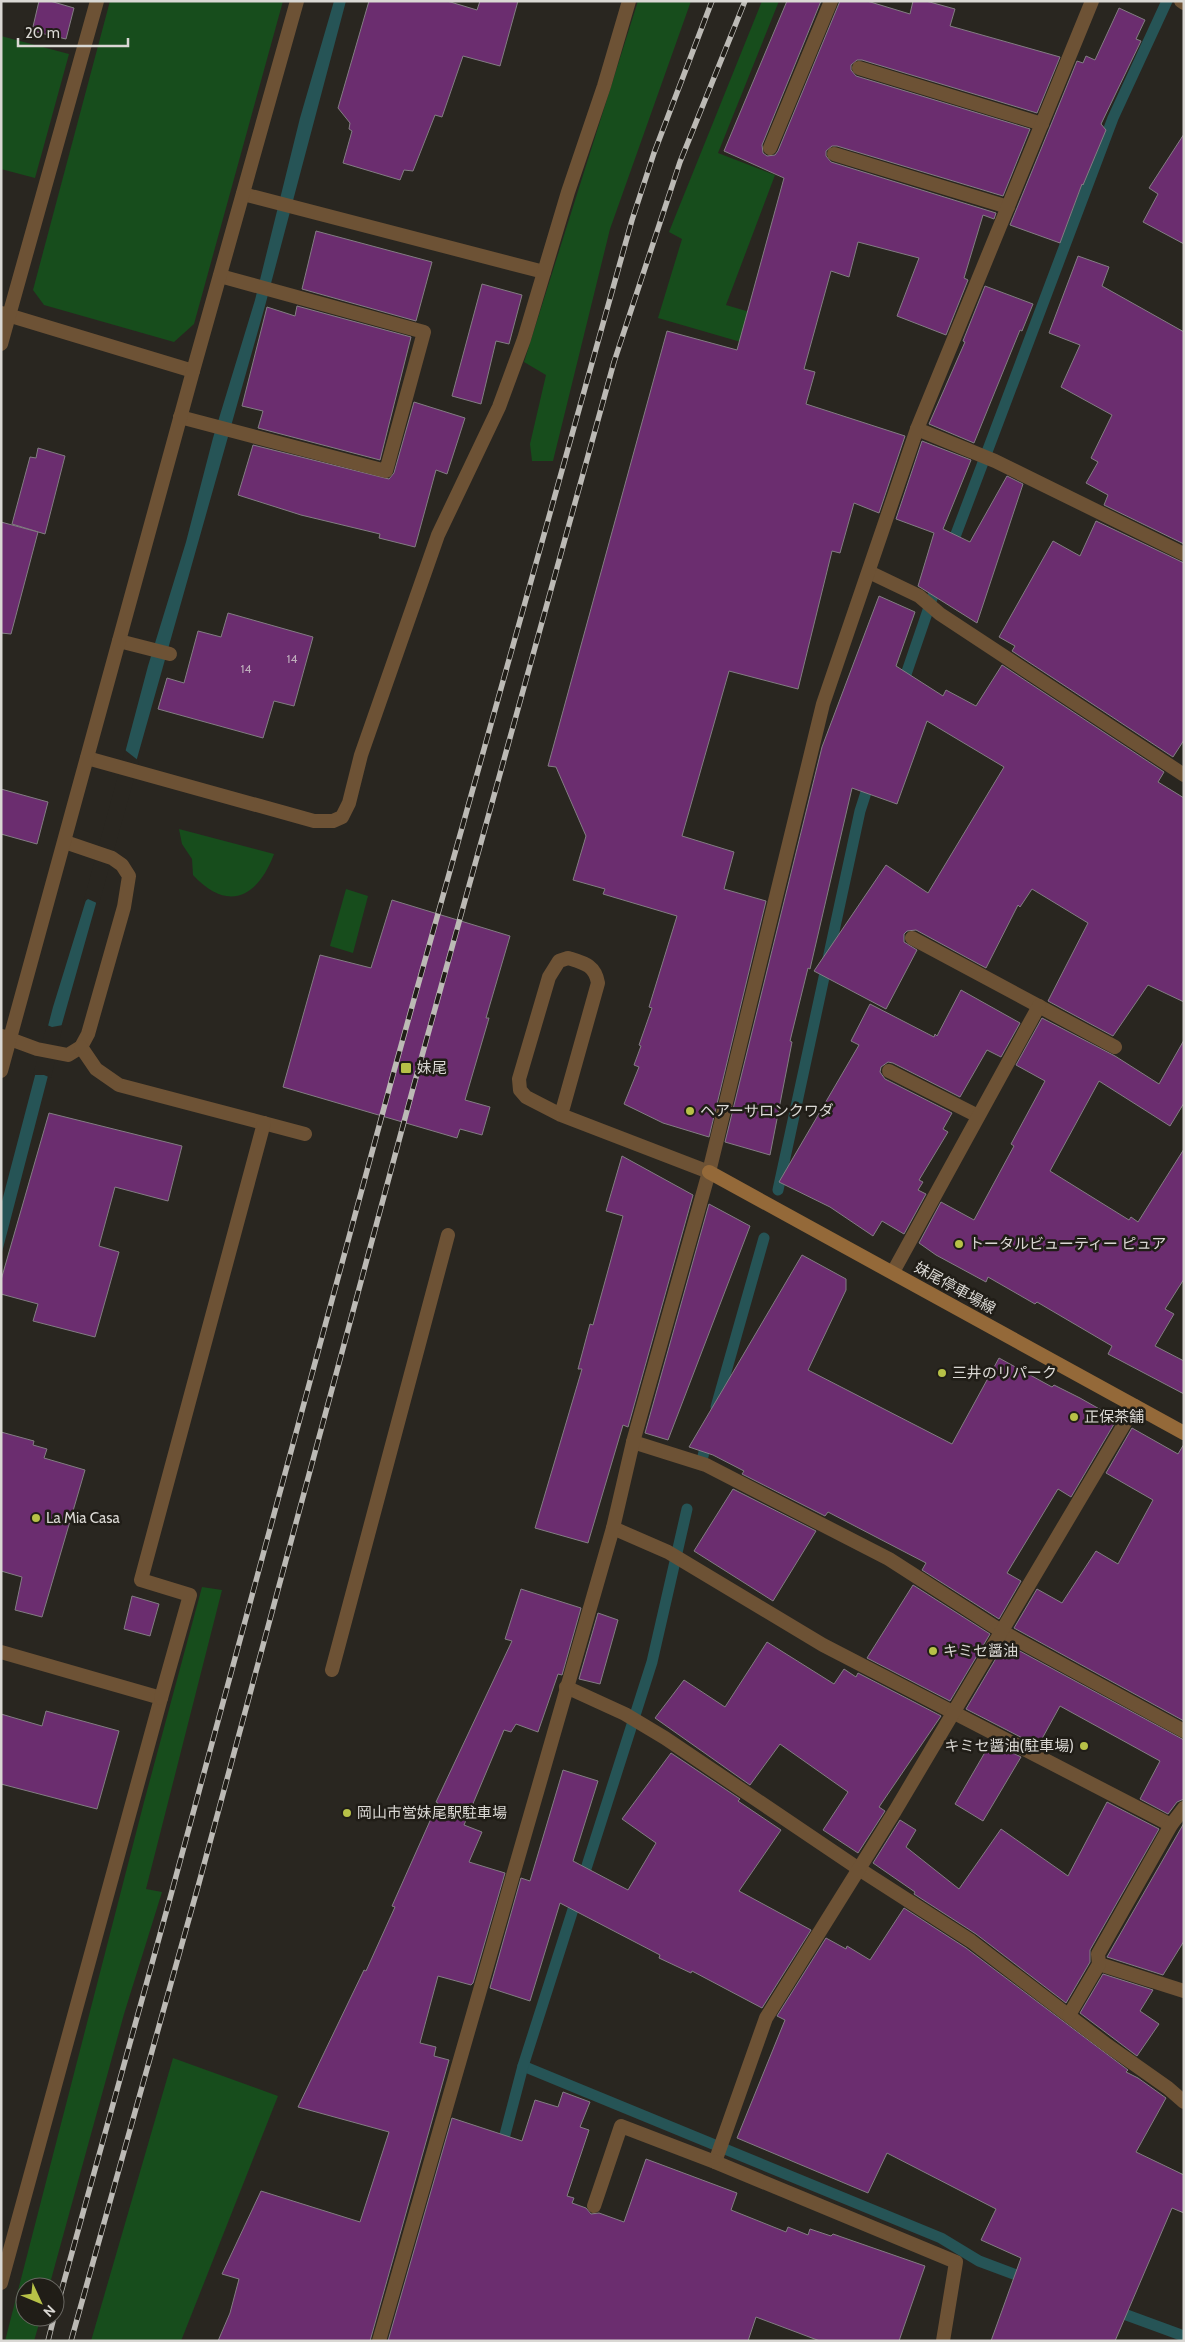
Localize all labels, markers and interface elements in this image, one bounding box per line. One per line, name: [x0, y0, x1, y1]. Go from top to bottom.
scale bar: [18, 15, 128, 47]
text: 20 m: [25, 24, 60, 42]
house number: 14: [287, 651, 297, 666]
house number: 14: [241, 661, 251, 676]
place label: 妹尾: [417, 1059, 447, 1077]
marker: 妹尾: [399, 1061, 413, 1075]
place label: ヘアーサロンクワダ: [700, 1102, 834, 1120]
marker: ヘアーサロンクワダ: [684, 1105, 696, 1117]
place label: トータルビューティー ピュア: [969, 1235, 1166, 1253]
marker: トータルビューティー ピュア: [953, 1238, 965, 1250]
street label: 妹尾停車場線: [911, 1258, 999, 1318]
place label: 三井のリパーク: [952, 1364, 1057, 1382]
marker: 三井のリパーク: [936, 1367, 948, 1379]
place label: 正保茶舗: [1084, 1408, 1144, 1426]
marker: 正保茶舗: [1068, 1411, 1080, 1423]
place label: La Mia Casa: [46, 1509, 121, 1527]
marker: La Mia Casa: [30, 1512, 42, 1524]
place label: キミセ醤油: [943, 1642, 1018, 1660]
marker: キミセ醤油: [927, 1645, 939, 1657]
place label: キミセ醤油(駐車場): [945, 1737, 1074, 1755]
marker: キミセ醤油(駐車場): [1078, 1740, 1090, 1752]
place label: 岡山市営妹尾駅駐車場: [357, 1804, 507, 1822]
marker: 岡山市営妹尾駅駐車場: [341, 1807, 353, 1819]
north arrow: [15, 2277, 65, 2327]
text: N: [39, 2301, 59, 2321]

